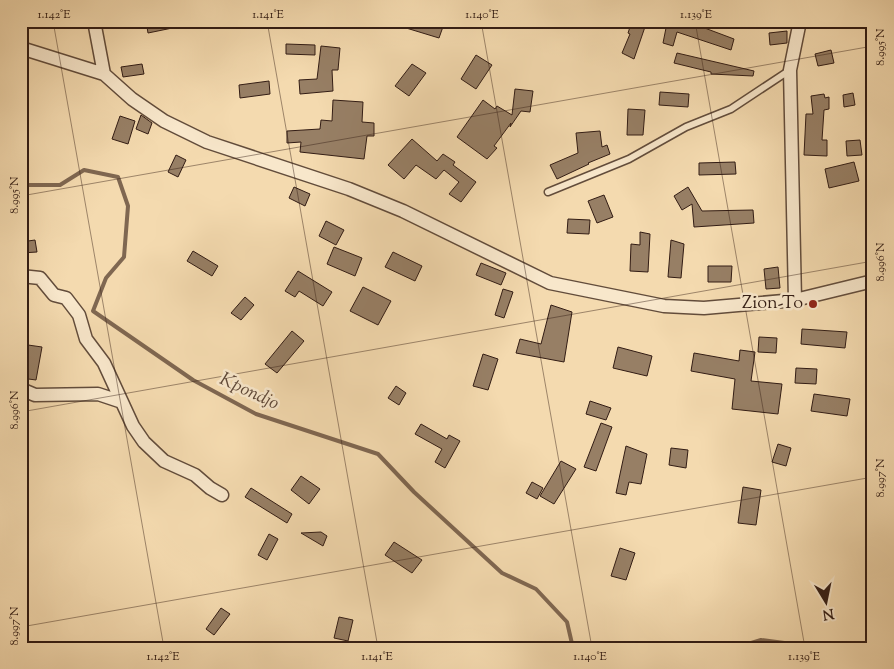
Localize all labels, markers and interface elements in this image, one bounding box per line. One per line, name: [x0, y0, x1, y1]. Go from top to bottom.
text: 1.142°E: [38, 6, 71, 24]
text: 1.141°E: [252, 6, 285, 24]
text: 1.140°E: [465, 6, 500, 24]
text: 1.139°E: [680, 6, 713, 24]
text: 8.995°N: [872, 28, 890, 66]
text: 8.995°N: [6, 176, 24, 214]
text: 8.996°N: [872, 242, 890, 281]
place label: Zion-To: [742, 291, 803, 317]
marker: Zion-To: [807, 298, 819, 310]
water label: Kpondjo: [215, 366, 283, 418]
text: 8.996°N: [6, 390, 24, 429]
text: 8.997°N: [872, 458, 890, 498]
north arrow: [802, 576, 852, 626]
text: N: [821, 602, 835, 624]
text: 8.997°N: [6, 606, 24, 646]
text: 1.142°E: [147, 648, 180, 666]
text: 1.141°E: [361, 648, 394, 666]
text: 1.140°E: [573, 648, 608, 666]
text: 1.139°E: [788, 648, 821, 666]

